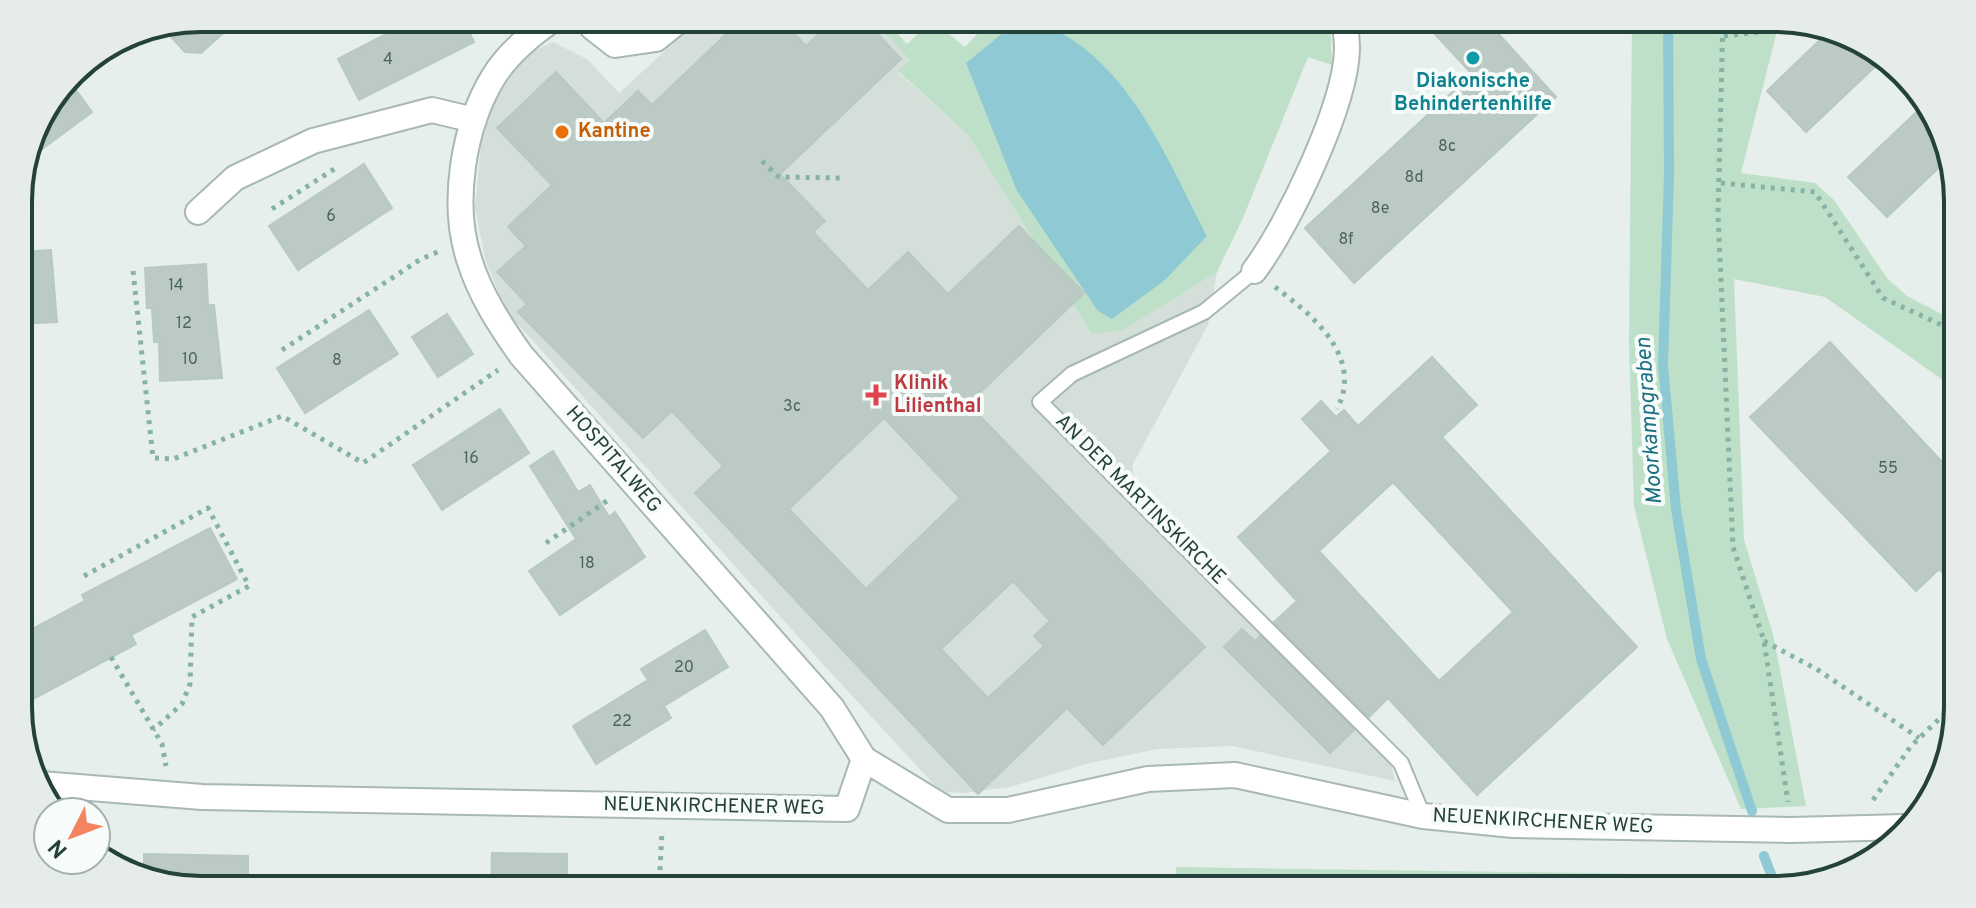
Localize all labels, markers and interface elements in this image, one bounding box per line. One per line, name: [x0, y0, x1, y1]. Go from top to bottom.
marker: Diakonische Behindertenhilfe: [1464, 49, 1482, 67]
house number: 4: [383, 50, 393, 70]
place label: Diakonische Behindertenhilfe: [1394, 69, 1552, 118]
place label: Kantine: [578, 119, 651, 145]
marker: Kantine: [553, 123, 571, 141]
house number: 8c: [1438, 137, 1456, 157]
house number: 8d: [1405, 168, 1423, 188]
house number: 8e: [1371, 199, 1389, 219]
house number: 6: [326, 207, 336, 227]
house number: 8f: [1339, 230, 1354, 250]
house number: 14: [168, 276, 184, 296]
house number: 12: [176, 314, 192, 334]
water label: Moorkampgraben: [1631, 336, 1669, 506]
house number: 10: [182, 350, 198, 370]
house number: 8: [332, 351, 342, 371]
place label: Klinik Lilienthal: [894, 371, 981, 420]
marker: Klinik Lilienthal: [865, 384, 887, 406]
house number: 3c: [783, 397, 801, 417]
street label: HOSPITALWEG: [559, 401, 667, 519]
street label: AN DER MARTINSKIRCHE: [1049, 409, 1231, 591]
house number: 16: [463, 449, 479, 469]
house number: 55: [1878, 459, 1898, 479]
house number: 18: [579, 554, 595, 574]
house number: 20: [674, 658, 694, 678]
house number: 22: [612, 712, 632, 732]
street label: NEUENKIRCHENER WEG: [603, 792, 825, 822]
north arrow: [32, 796, 112, 876]
street label: NEUENKIRCHENER WEG: [1432, 803, 1654, 841]
text: N: [44, 833, 74, 863]

